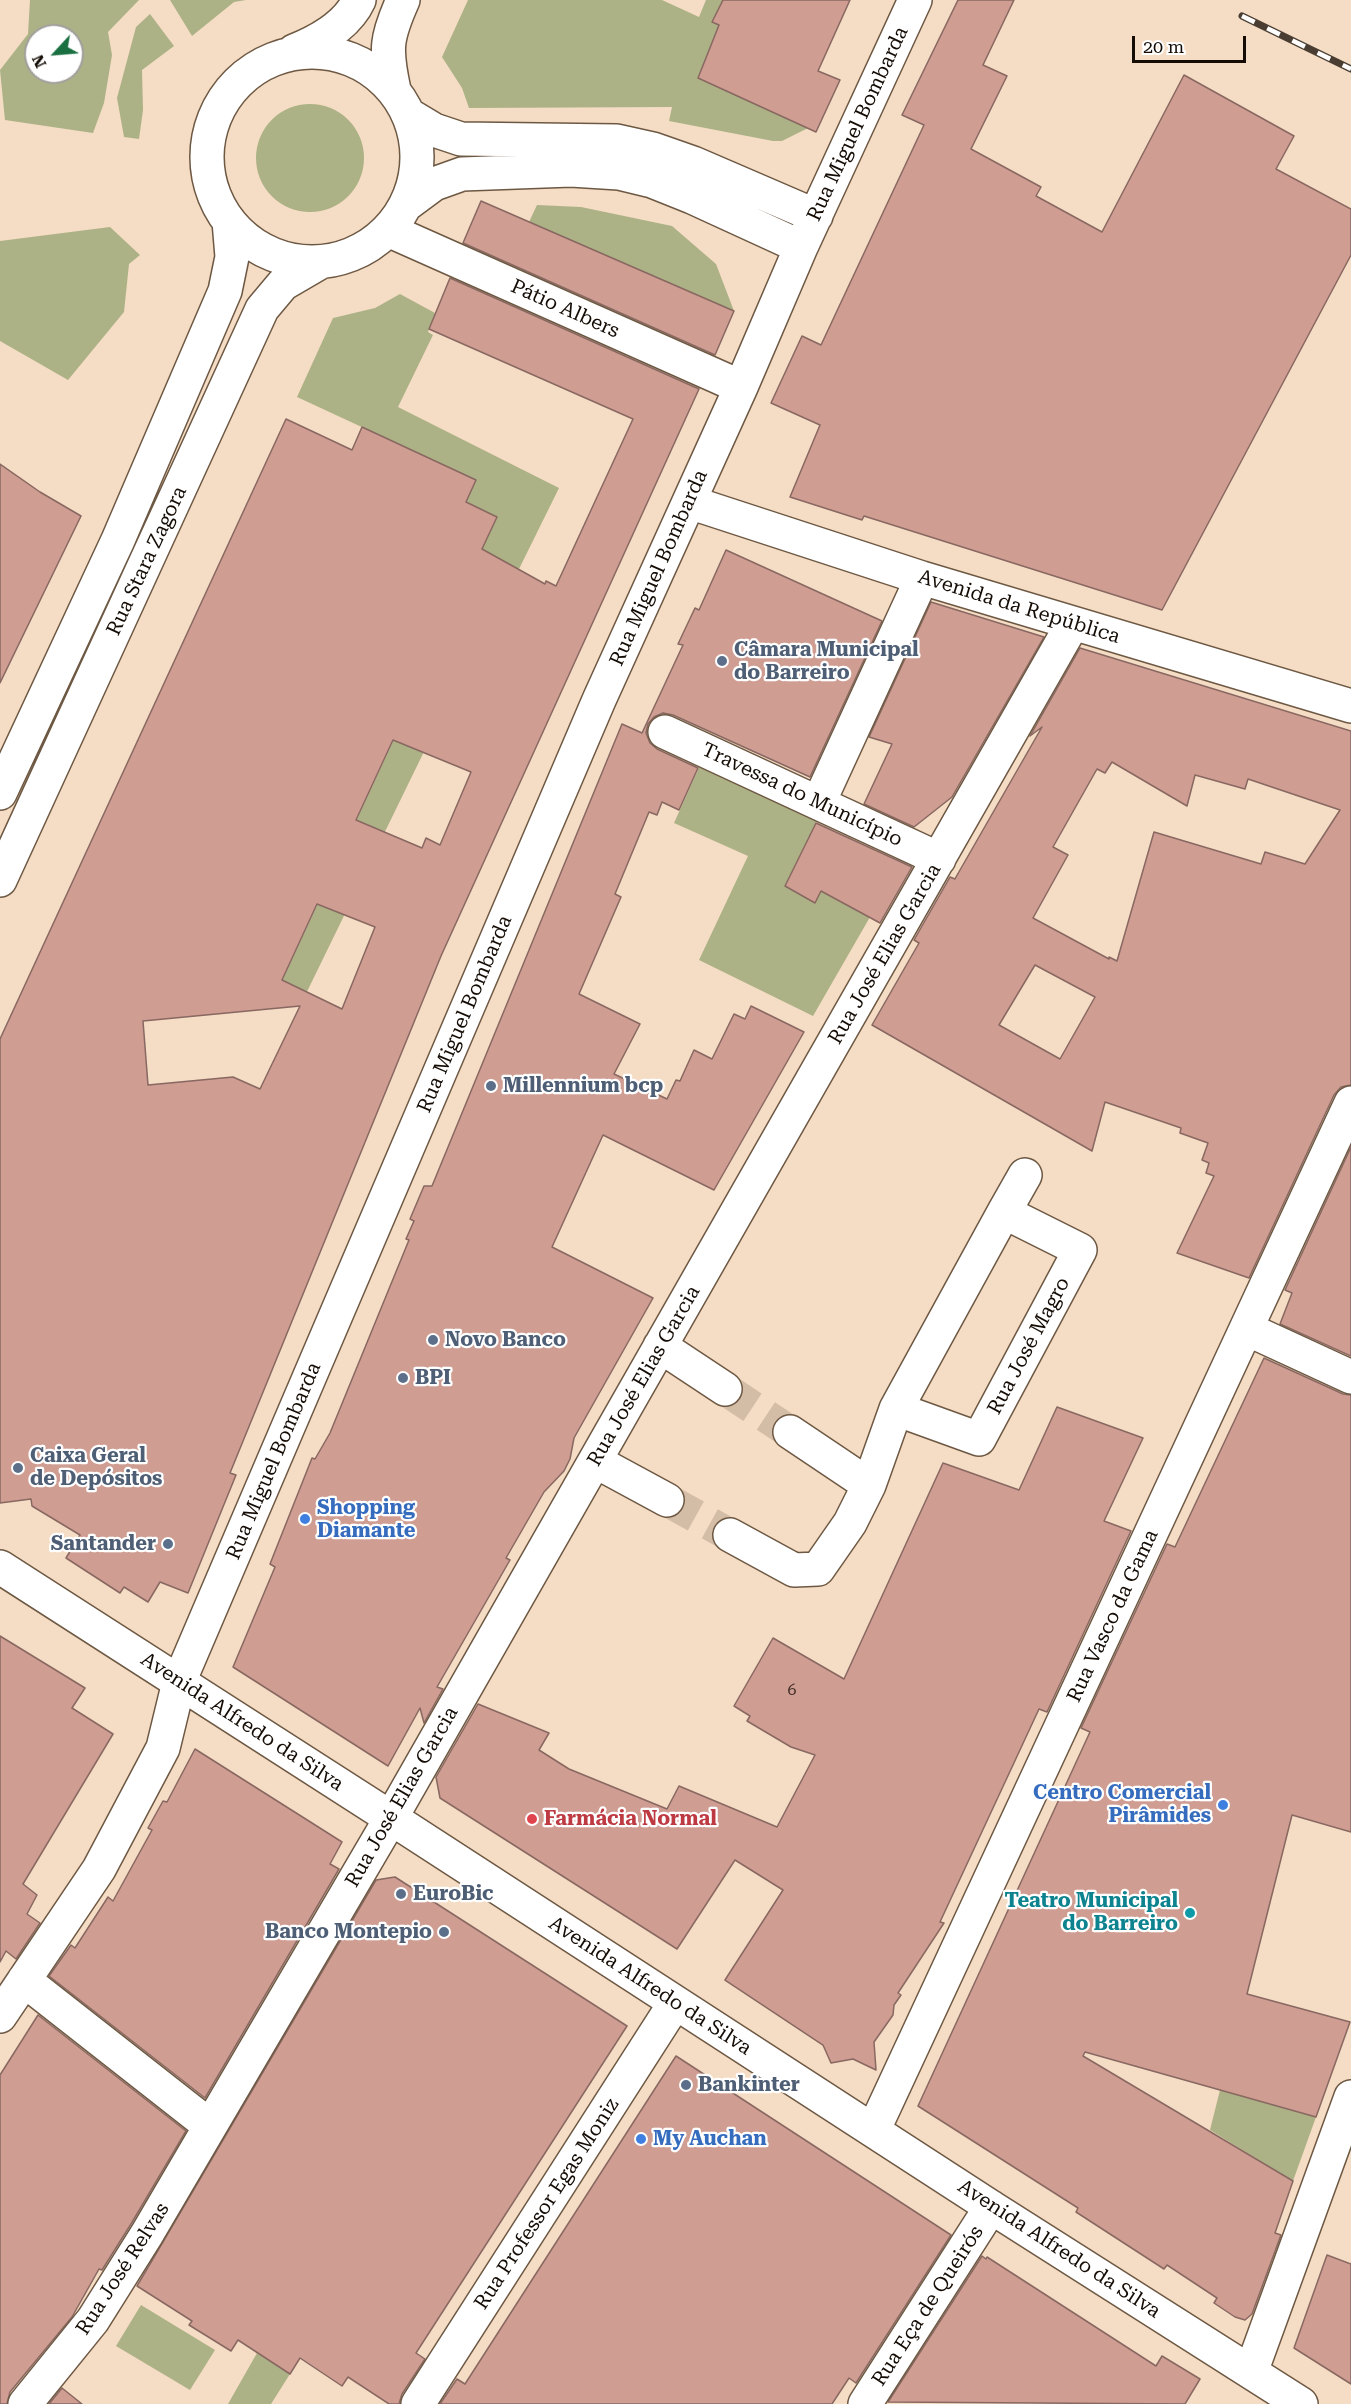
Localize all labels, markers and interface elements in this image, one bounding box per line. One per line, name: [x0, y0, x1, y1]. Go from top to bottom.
street label: Rua Miguel Bombarda: [802, 23, 914, 225]
north arrow: [24, 24, 84, 84]
scale bar: [1135, 24, 1249, 62]
text: 20 m: [1143, 36, 1184, 57]
text: N: [28, 52, 50, 71]
street label: Pátio Albers: [507, 274, 623, 344]
street label: Rua Miguel Bombarda: [605, 466, 713, 670]
street label: Rua Stara Zagora: [102, 483, 192, 639]
street label: Avenida da República: [915, 565, 1123, 649]
place label: Câmara Municipal do Barreiro: [734, 638, 919, 685]
marker: Câmara Municipal do Barreiro: [715, 654, 729, 668]
street label: Travessa do Município: [698, 738, 906, 852]
street label: Rua José Elias Garcia: [823, 859, 947, 1049]
street label: Rua Miguel Bombarda: [413, 912, 517, 1116]
place label: Millennium bcp: [503, 1074, 663, 1098]
marker: Millennium bcp: [484, 1079, 498, 1093]
street label: Rua José Magro: [983, 1273, 1075, 1419]
street label: Rua José Elias Garcia: [582, 1281, 706, 1471]
place label: Novo Banco: [445, 1328, 566, 1352]
marker: Novo Banco: [426, 1333, 440, 1347]
street label: Rua Miguel Bombarda: [222, 1359, 326, 1563]
place label: BPI: [415, 1366, 451, 1390]
marker: BPI: [396, 1371, 410, 1385]
place label: Caixa Geral de Depósitos: [30, 1444, 162, 1491]
marker: Caixa Geral de Depósitos: [11, 1461, 25, 1475]
place label: Shopping Diamante: [317, 1496, 415, 1543]
marker: Shopping Diamante: [298, 1512, 312, 1526]
street label: Rua Vasco da Gama: [1062, 1526, 1164, 1706]
place label: Santander: [51, 1532, 156, 1556]
marker: Santander: [161, 1537, 175, 1551]
street label: Avenida Alfredo da Silva: [136, 1647, 348, 1797]
house number: 6: [788, 1680, 796, 1700]
street label: Rua José Elias Garcia: [340, 1702, 464, 1892]
place label: Centro Comercial Pirâmides: [1033, 1781, 1211, 1828]
marker: Centro Comercial Pirâmides: [1216, 1798, 1230, 1812]
place label: Farmácia Normal: [544, 1807, 717, 1831]
marker: Farmácia Normal: [525, 1812, 539, 1826]
place label: EuroBic: [413, 1882, 494, 1906]
marker: EuroBic: [394, 1887, 408, 1901]
place label: Teatro Municipal do Barreiro: [1004, 1889, 1178, 1936]
marker: Teatro Municipal do Barreiro: [1183, 1906, 1197, 1920]
street label: Avenida Alfredo da Silva: [544, 1911, 756, 2061]
place label: Banco Montepio: [265, 1920, 432, 1944]
marker: Banco Montepio: [437, 1925, 451, 1939]
place label: Bankinter: [698, 2073, 800, 2097]
marker: Bankinter: [679, 2078, 693, 2092]
street label: Rua Professor Egas Moniz: [470, 2094, 624, 2314]
place label: My Auchan: [653, 2127, 767, 2151]
marker: My Auchan: [634, 2132, 648, 2146]
street label: Avenida Alfredo da Silva: [953, 2174, 1165, 2324]
street label: Rua José Relvas: [71, 2198, 175, 2340]
street label: Rua Eça de Queirós: [867, 2221, 989, 2391]

